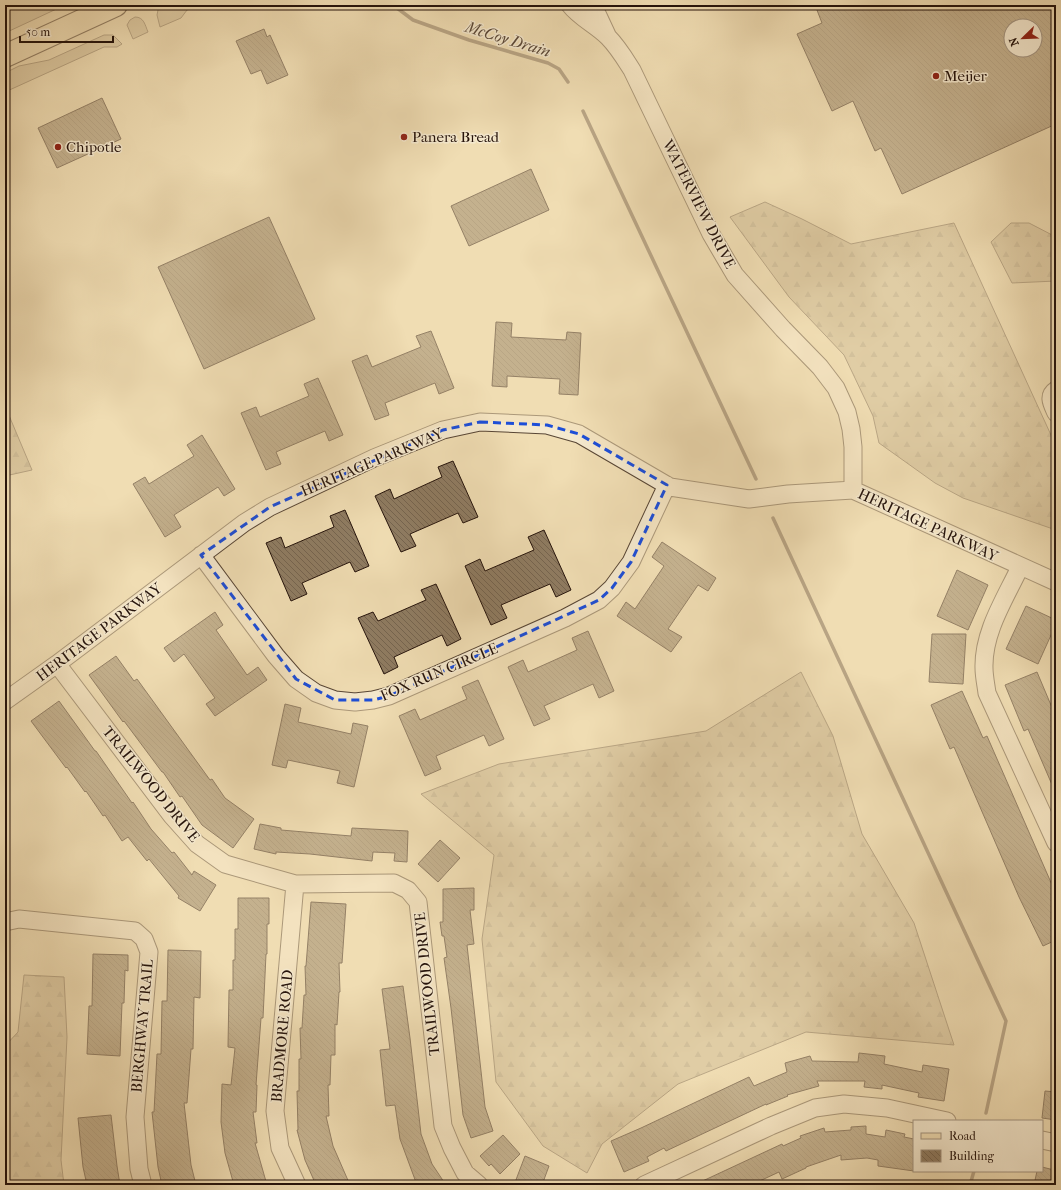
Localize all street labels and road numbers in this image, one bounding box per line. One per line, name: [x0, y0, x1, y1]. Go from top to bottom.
street label: WATERVIEW DRIVE: [658, 136, 739, 271]
street label: HERITAGE PARKWAY: [298, 424, 447, 500]
street label: HERITAGE PARKWAY: [855, 485, 1002, 566]
street label: HERITAGE PARKWAY: [33, 578, 166, 685]
street label: FOX RUN CIRCLE: [378, 639, 500, 705]
street label: TRAILWOOD DRIVE: [99, 722, 203, 846]
street label: TRAILWOOD DRIVE: [411, 911, 443, 1057]
street label: BERGHWAY TRAIL: [127, 959, 157, 1093]
street label: BRADMORE ROAD: [267, 969, 297, 1103]

